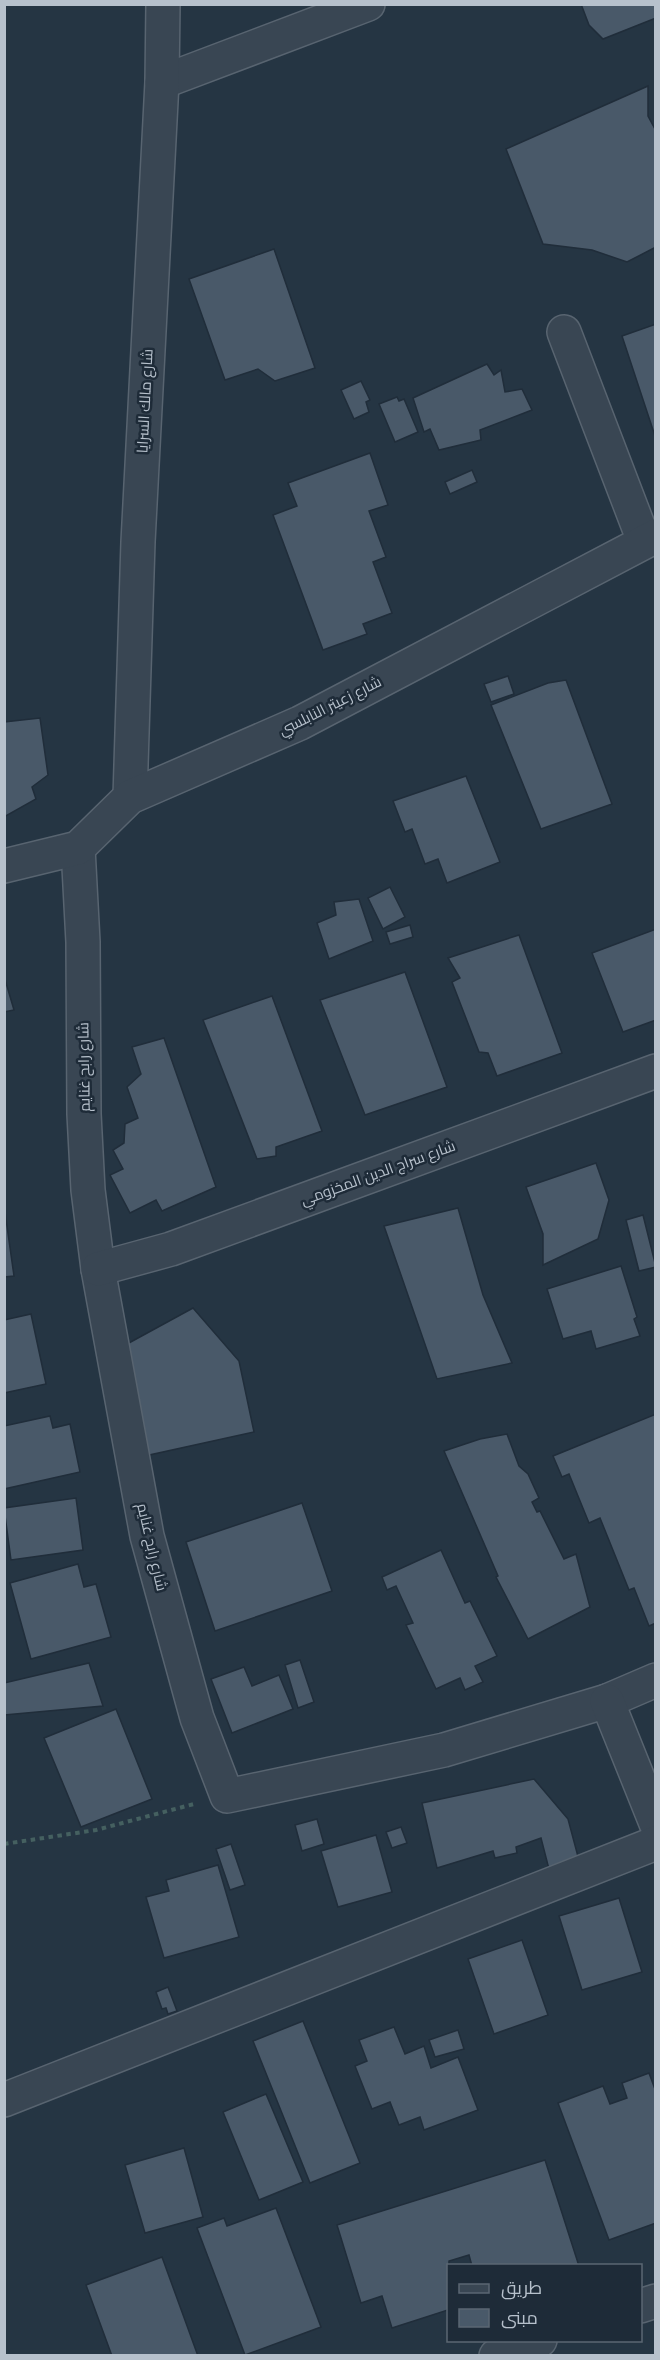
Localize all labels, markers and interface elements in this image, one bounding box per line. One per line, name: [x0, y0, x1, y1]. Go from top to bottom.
street label: شارع مالك السرايا: [133, 348, 159, 454]
street label: شارع زعيتر النابلسي: [276, 672, 386, 742]
street label: شارع رابح غنايم: [74, 1022, 96, 1112]
street label: شارع سراج الدين المخزومي: [298, 1137, 459, 1212]
street label: شارع رابح غنايم: [131, 1501, 171, 1593]
legend: [447, 2264, 642, 2342]
text: طريق: [501, 2277, 542, 2300]
text: مبنى: [501, 2307, 538, 2329]

